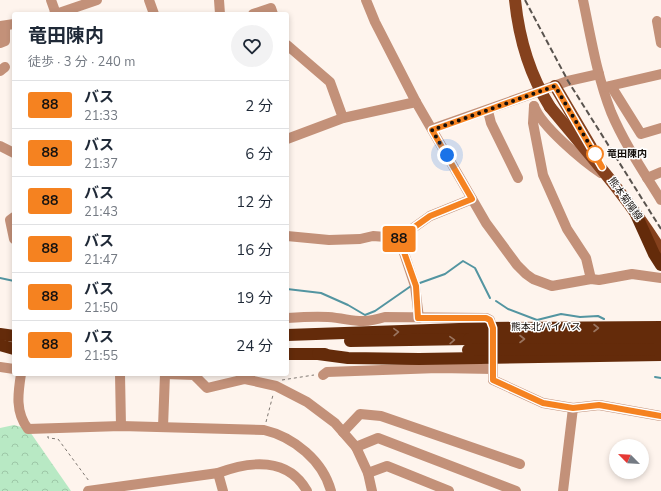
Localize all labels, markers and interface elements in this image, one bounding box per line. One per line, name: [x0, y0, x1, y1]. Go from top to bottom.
text: 竜田陳内: [28, 23, 104, 49]
button: heart: [231, 25, 273, 67]
text: 徒歩 · 3 分 · 240 m: [28, 53, 135, 71]
text: バス: [84, 87, 114, 107]
text: 88: [42, 95, 58, 114]
text: 2 分: [245, 96, 273, 116]
text: 21:33: [84, 107, 118, 125]
text: バス: [84, 135, 114, 155]
text: 88: [42, 143, 58, 162]
text: 6 分: [245, 144, 273, 164]
your location: [437, 145, 457, 165]
marker: 竜田陳内: [586, 145, 604, 163]
place label: 竜田陳内: [607, 147, 647, 161]
text: 21:37: [84, 155, 118, 173]
street label: 熊本菊陽線: [605, 175, 645, 223]
text: バス: [84, 183, 114, 203]
text: 88: [42, 191, 58, 210]
text: 12 分: [236, 192, 273, 212]
text: 21:43: [84, 203, 118, 221]
line badge: 88: [381, 226, 417, 252]
text: 88: [391, 229, 407, 248]
text: バス: [84, 231, 114, 251]
text: 88: [42, 239, 58, 258]
text: 16 分: [236, 240, 273, 260]
text: 21:47: [84, 251, 118, 269]
text: バス: [84, 279, 114, 299]
text: 88: [42, 287, 58, 306]
text: 19 分: [236, 288, 273, 308]
text: 21:50: [84, 299, 118, 317]
street label: 熊本北バイパス: [511, 320, 581, 334]
one-way arrow: [593, 324, 599, 332]
text: バス: [84, 327, 114, 347]
one-way arrow: [393, 328, 399, 336]
text: 88: [42, 335, 58, 354]
one-way arrow: [519, 335, 525, 343]
text: 24 分: [236, 336, 273, 356]
one-way arrow: [449, 336, 455, 344]
text: 21:55: [84, 347, 118, 365]
north arrow: [609, 439, 649, 479]
map controls: [609, 439, 649, 479]

